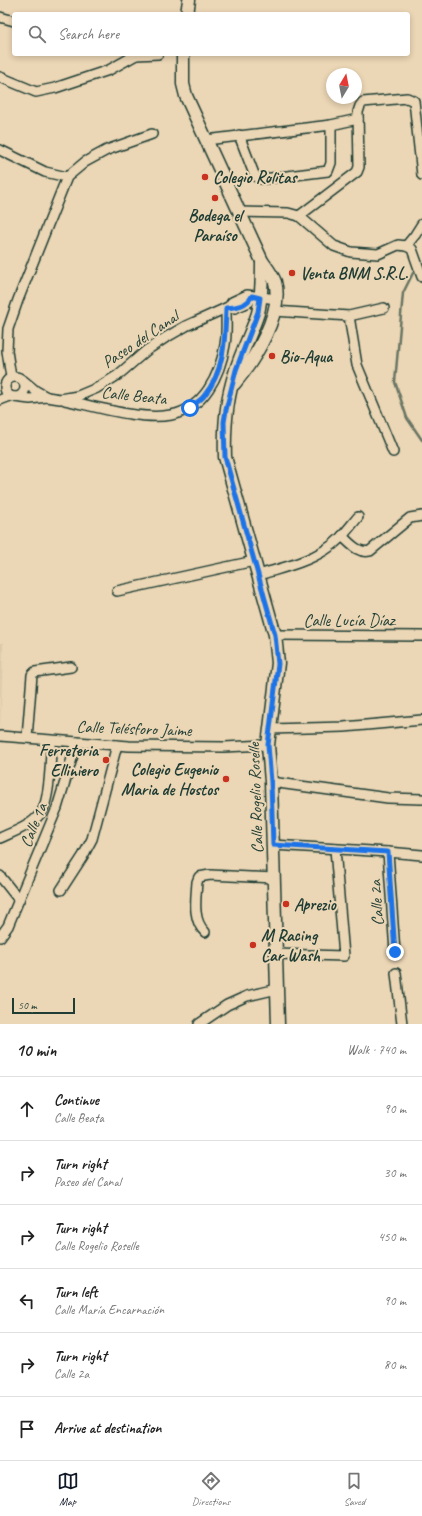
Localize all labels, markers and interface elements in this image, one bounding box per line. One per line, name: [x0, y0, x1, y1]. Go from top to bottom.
search box: [12, 12, 410, 56]
icon: search: [26, 23, 48, 45]
text: Search here: [58, 25, 119, 44]
north arrow: [326, 68, 362, 104]
place label: Colegio Rolitas: [213, 167, 299, 188]
marker: Colegio Rolitas: [200, 172, 210, 182]
marker: Bodega el Paraíso: [210, 193, 220, 203]
place label: Bodega el Paraíso: [188, 205, 245, 246]
place label: Venta BNM S.R.L.: [300, 263, 409, 284]
marker: Venta BNM S.R.L.: [287, 268, 297, 278]
street label: Paseo del Canal: [98, 304, 185, 373]
place label: Bio-Aqua: [280, 346, 334, 367]
marker: Bio-Aqua: [267, 351, 277, 361]
street label: Calle Beata: [101, 382, 169, 409]
route start: [181, 399, 199, 417]
street label: Calle Lucía Díaz: [303, 610, 396, 631]
street label: Calle Telésforo Jaime: [76, 716, 193, 741]
place label: Ferreteria Elliniero: [39, 740, 100, 781]
street label: Calle Rogelio Roselle: [243, 741, 268, 854]
marker: Ferreteria Elliniero: [101, 755, 111, 765]
place label: Colegio Eugenio Maria de Hostos: [121, 759, 220, 800]
marker: Colegio Eugenio Maria de Hostos: [221, 774, 231, 784]
street label: Calle 1a: [15, 799, 52, 850]
street label: Calle 2a: [364, 878, 389, 927]
place label: Aprezio: [294, 894, 338, 915]
marker: Aprezio: [281, 899, 291, 909]
place label: M Racing Car Wash: [261, 925, 321, 966]
marker: M Racing Car Wash: [248, 940, 258, 950]
route end: [386, 943, 404, 961]
scale bar: [12, 996, 75, 1015]
text: 50 m: [18, 998, 37, 1012]
text: 10 min: [16, 1040, 56, 1061]
text: Walk · 740 m: [347, 1042, 406, 1058]
text: Continue: [54, 1091, 99, 1110]
icon: ahead: [16, 1098, 38, 1120]
text: 90 m: [384, 1101, 406, 1117]
text: Calle Beata: [54, 1110, 104, 1126]
text: Turn right: [54, 1155, 107, 1174]
icon: right: [16, 1162, 38, 1184]
text: 30 m: [384, 1165, 406, 1181]
text: Paseo del Canal: [54, 1174, 121, 1190]
text: Turn right: [54, 1219, 107, 1238]
icon: right: [16, 1226, 38, 1248]
text: 450 m: [378, 1229, 406, 1245]
text: Calle Rogelio Roselle: [54, 1238, 139, 1254]
text: Turn left: [54, 1283, 97, 1302]
icon: left: [16, 1290, 38, 1312]
text: 90 m: [384, 1293, 406, 1309]
text: Calle María Encarnación: [54, 1302, 164, 1318]
text: Turn right: [54, 1347, 107, 1366]
icon: right: [16, 1354, 38, 1376]
text: 80 m: [384, 1357, 406, 1373]
text: Calle 2a: [54, 1366, 89, 1382]
icon: arrive: [16, 1418, 38, 1440]
text: Arrive at destination: [54, 1419, 161, 1438]
tab: Map: [57, 1470, 79, 1508]
tab: Directions: [192, 1470, 230, 1508]
tab: Saved: [343, 1470, 365, 1508]

